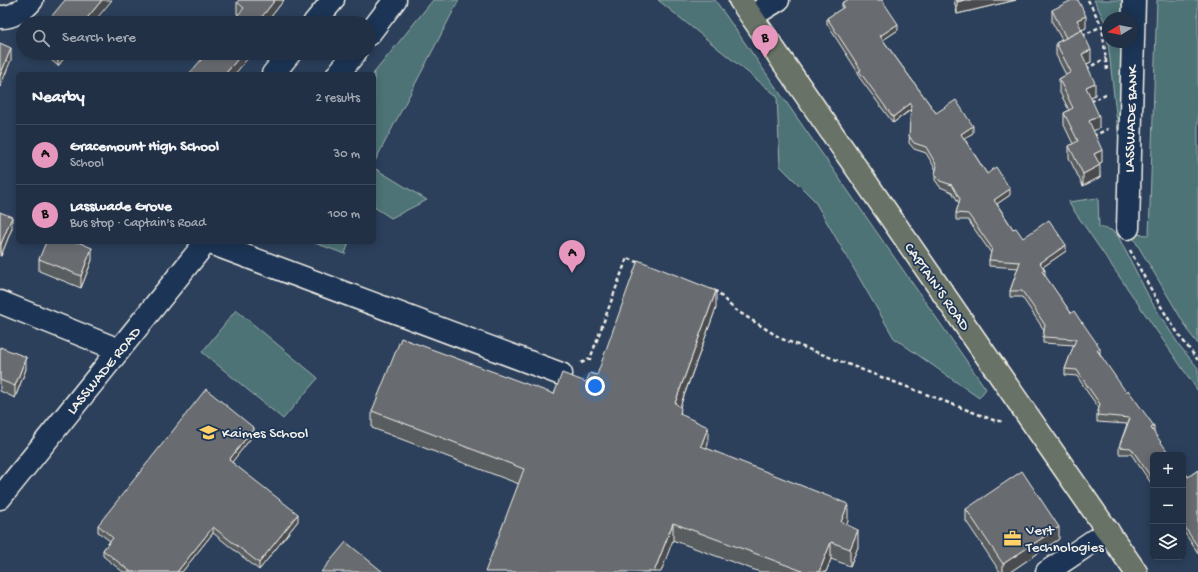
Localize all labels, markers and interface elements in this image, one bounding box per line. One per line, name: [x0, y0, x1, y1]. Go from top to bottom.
north arrow: [1102, 12, 1138, 48]
search box: [16, 16, 376, 60]
pin: B: [752, 25, 778, 58]
icon: search: [30, 27, 52, 49]
text: Search here: [62, 29, 136, 47]
street label: LASSWADE BANK: [1121, 64, 1143, 173]
text: Nearby: [32, 88, 85, 108]
text: 2 results: [315, 91, 360, 106]
text: Gracemount High School: [70, 138, 219, 156]
text: A: [41, 147, 49, 162]
text: 30 m: [334, 147, 360, 162]
text: School: [70, 156, 104, 171]
text: Lasswade Grove: [70, 198, 172, 216]
text: B: [42, 207, 48, 222]
text: 100 m: [328, 207, 360, 222]
text: Bus stop · Captain's Road: [70, 216, 206, 231]
pin: A: [559, 240, 585, 273]
street label: CAPTAIN'S ROAD: [899, 240, 973, 335]
street label: LASSWADE ROAD: [64, 323, 146, 419]
your location: [585, 376, 605, 396]
school or university icon: Kaimes School: [199, 422, 219, 442]
place label: Kaimes School: [222, 425, 308, 443]
map controls: [1150, 452, 1186, 560]
button: +: [1150, 452, 1186, 488]
button: −: [1150, 488, 1186, 524]
place label: Vert Technologies: [1025, 522, 1104, 557]
button: layers: [1150, 524, 1186, 560]
office icon: Vert Technologies: [1003, 528, 1023, 548]

